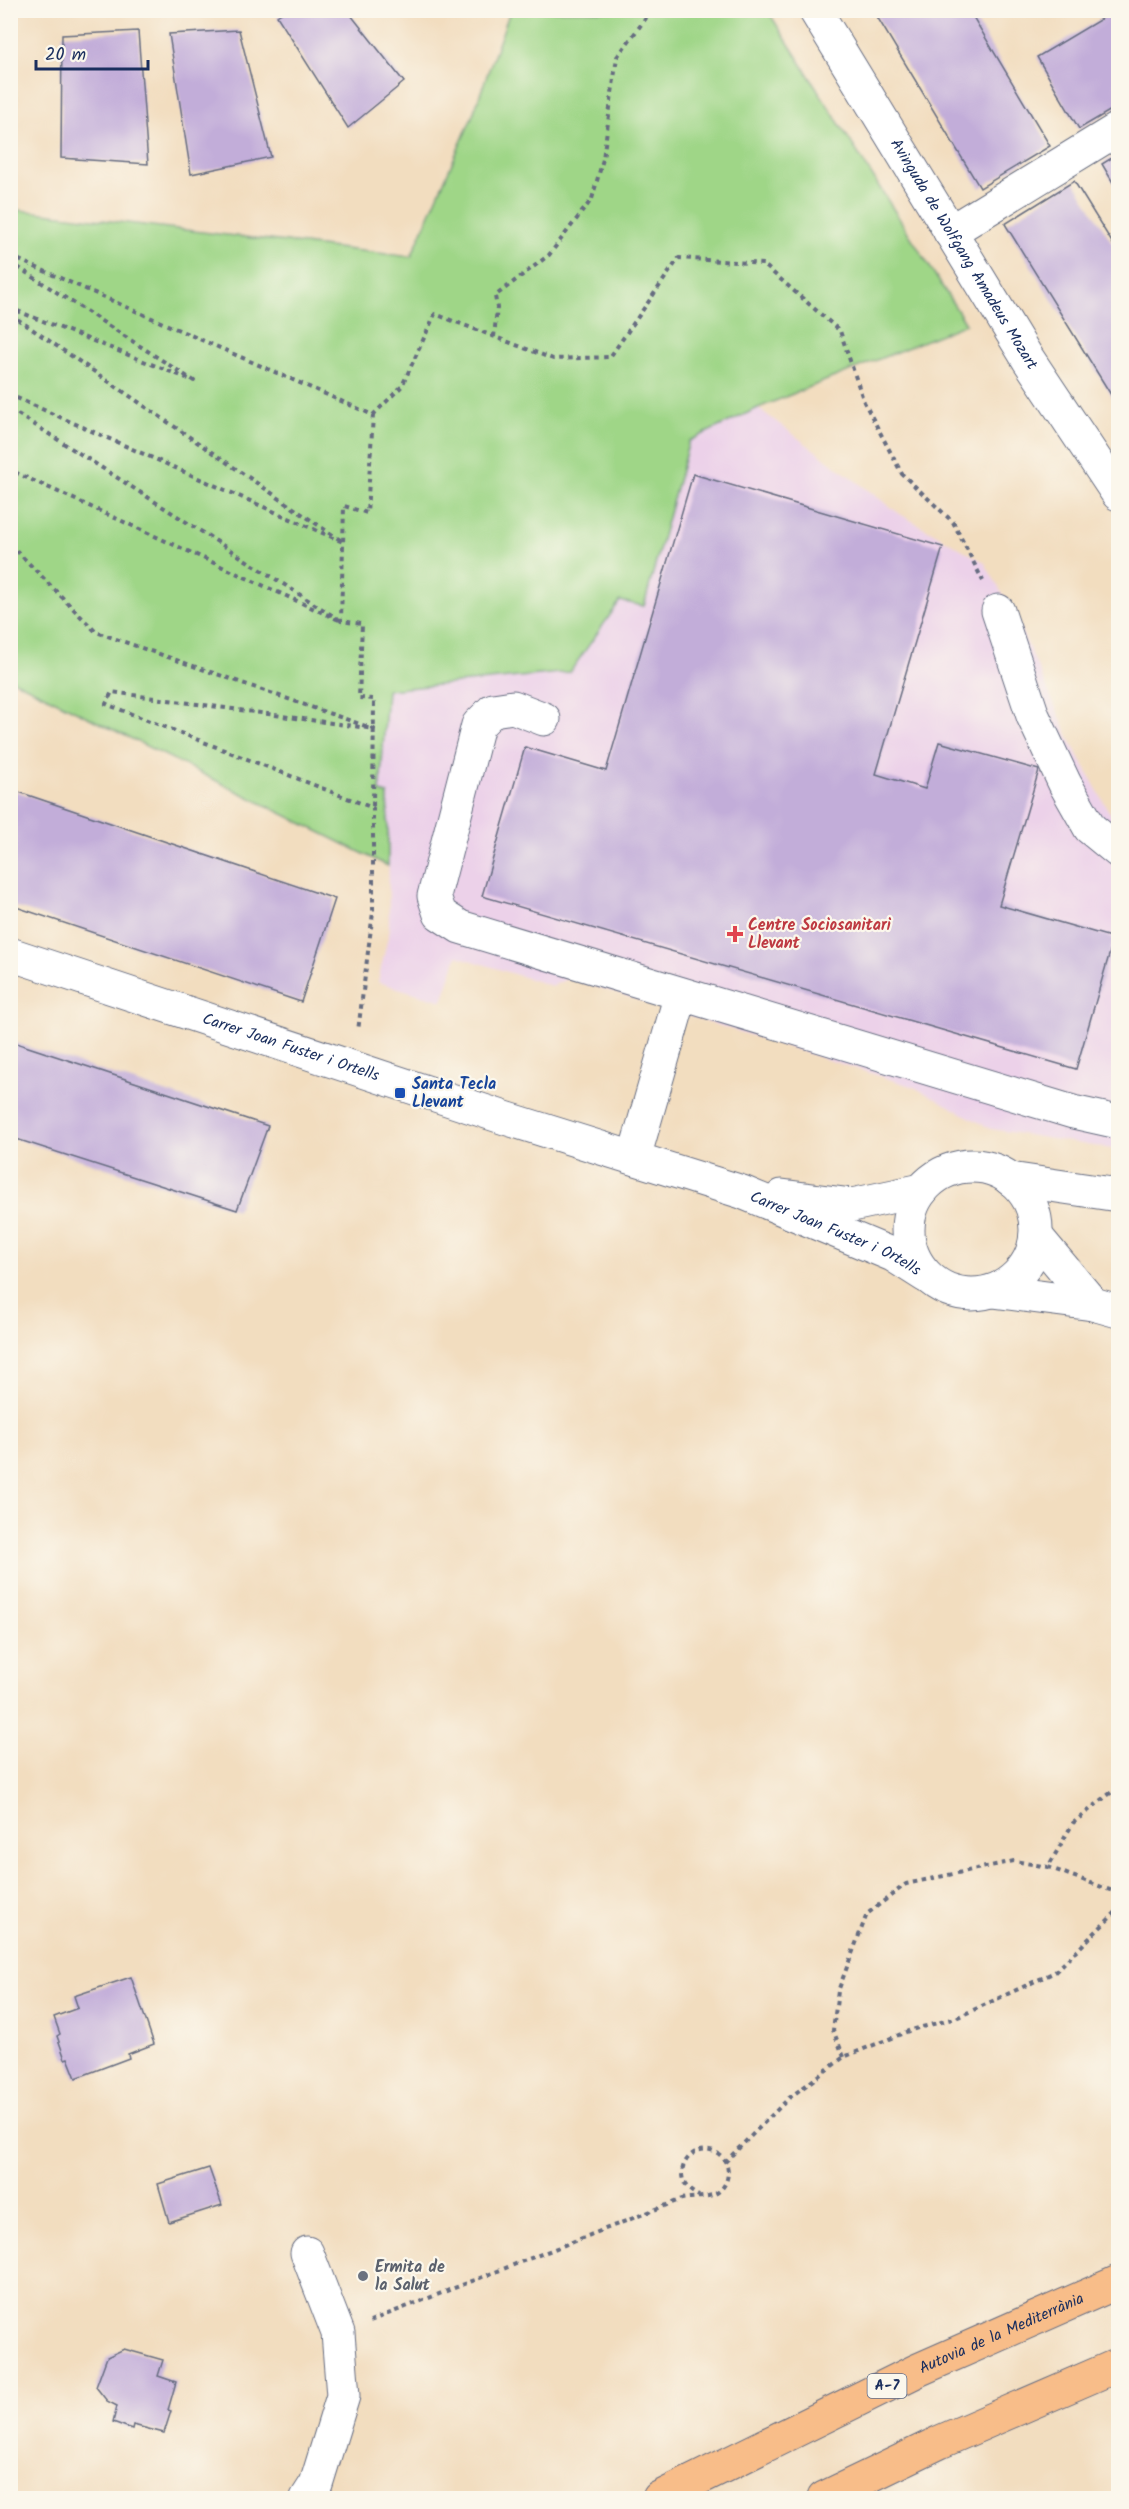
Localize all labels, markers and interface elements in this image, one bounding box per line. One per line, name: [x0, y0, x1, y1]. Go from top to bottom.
scale bar: [36, 33, 148, 71]
text: 20 m: [45, 41, 86, 70]
street label: Avinguda de Wolfgang Amadeus Mozart: [884, 134, 1045, 376]
place label: Centre Sociosanitari Llevant: [748, 913, 892, 956]
marker: Centre Sociosanitari Llevant: [726, 925, 744, 943]
street label: Carrer Joan Fuster i Ortells: [199, 1006, 383, 1088]
place label: Santa Tecla Llevant: [412, 1072, 496, 1115]
marker: Santa Tecla Llevant: [393, 1086, 407, 1100]
street label: Carrer Joan Fuster i Ortells: [746, 1184, 926, 1282]
place label: Ermita de la Salut: [375, 2255, 445, 2298]
marker: Ermita de la Salut: [356, 2269, 370, 2283]
street label: Autovia de la Mediterrània: [915, 2286, 1088, 2381]
road number: A-7: [868, 2374, 906, 2398]

